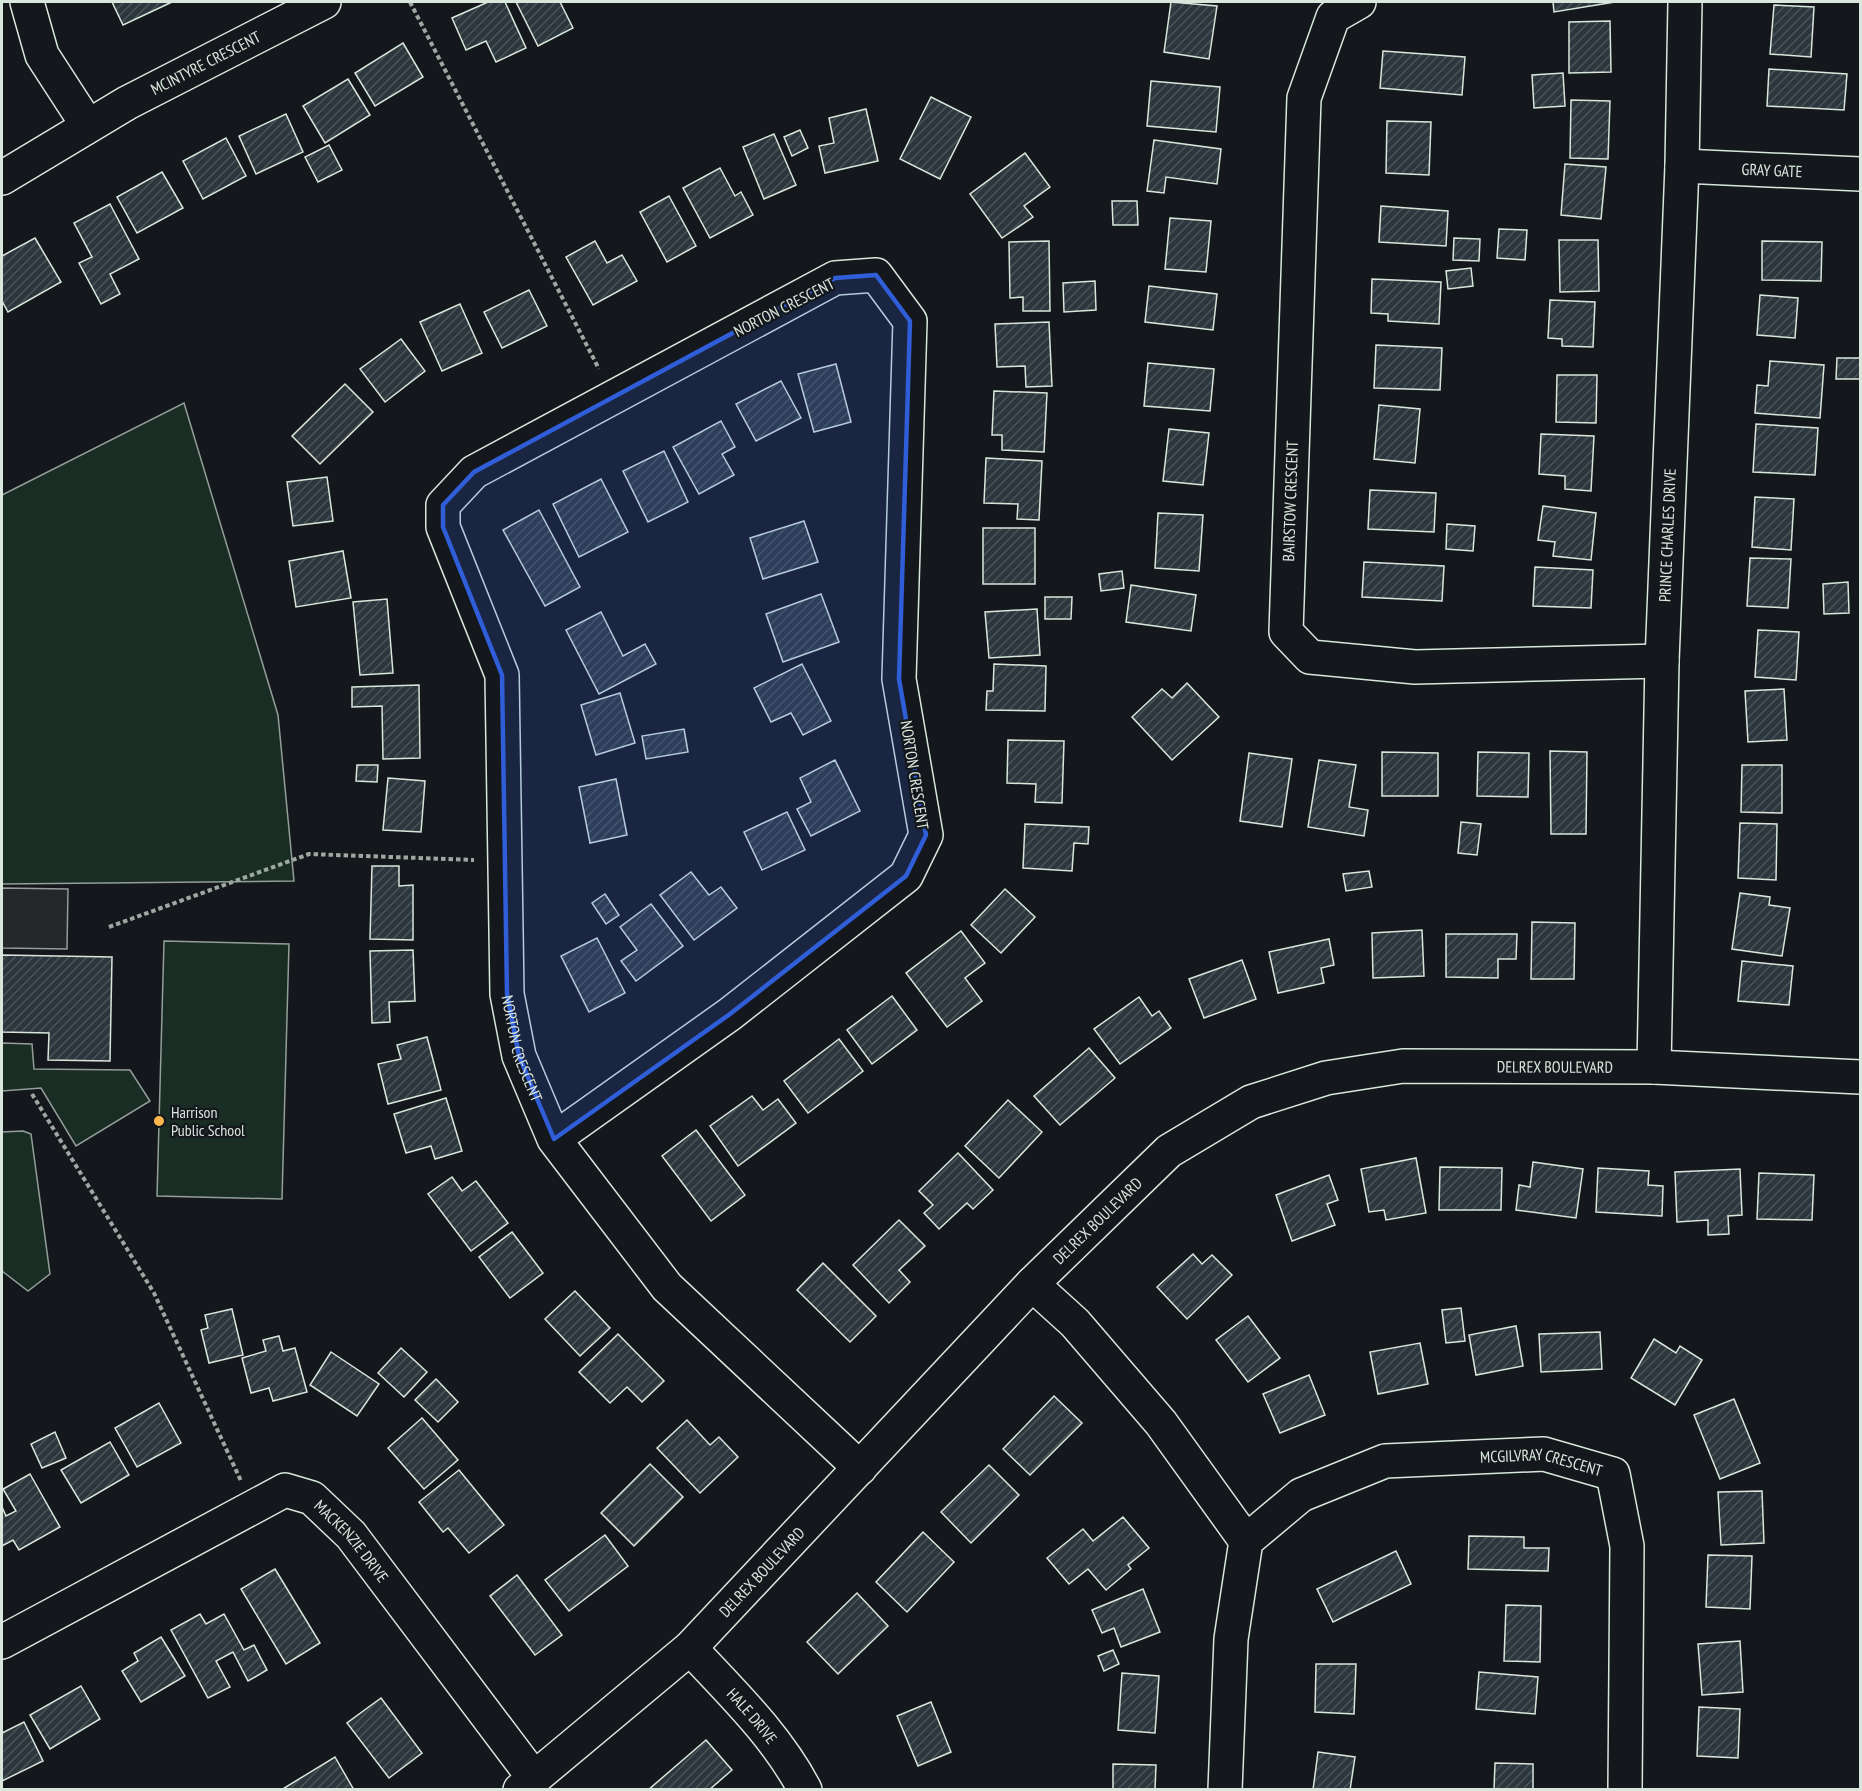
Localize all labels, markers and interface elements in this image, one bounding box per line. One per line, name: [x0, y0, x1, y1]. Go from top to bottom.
street label: MCINTYRE CRESCENT: [147, 26, 264, 99]
street label: GRAY GATE: [1741, 159, 1803, 181]
street label: NORTON CRESCENT: [730, 273, 838, 341]
street label: BAIRSTOW CRESCENT: [1278, 440, 1302, 562]
street label: PRINCE CHARLES DRIVE: [1654, 468, 1680, 602]
street label: NORTON CRESCENT: [896, 719, 934, 831]
street label: NORTON CRESCENT: [497, 993, 547, 1105]
street label: DELREX BOULEVARD: [1497, 1056, 1613, 1077]
place label: Harrison Public School: [171, 1102, 245, 1140]
marker: Harrison Public School: [152, 1114, 166, 1128]
street label: DELREX BOULEVARD: [1049, 1173, 1146, 1268]
street label: MCGILVRAY CRESCENT: [1480, 1444, 1605, 1480]
street label: MACKENZIE DRIVE: [310, 1496, 393, 1586]
street label: DELREX BOULEVARD: [714, 1523, 809, 1621]
street label: HALE DRIVE: [723, 1684, 782, 1748]

